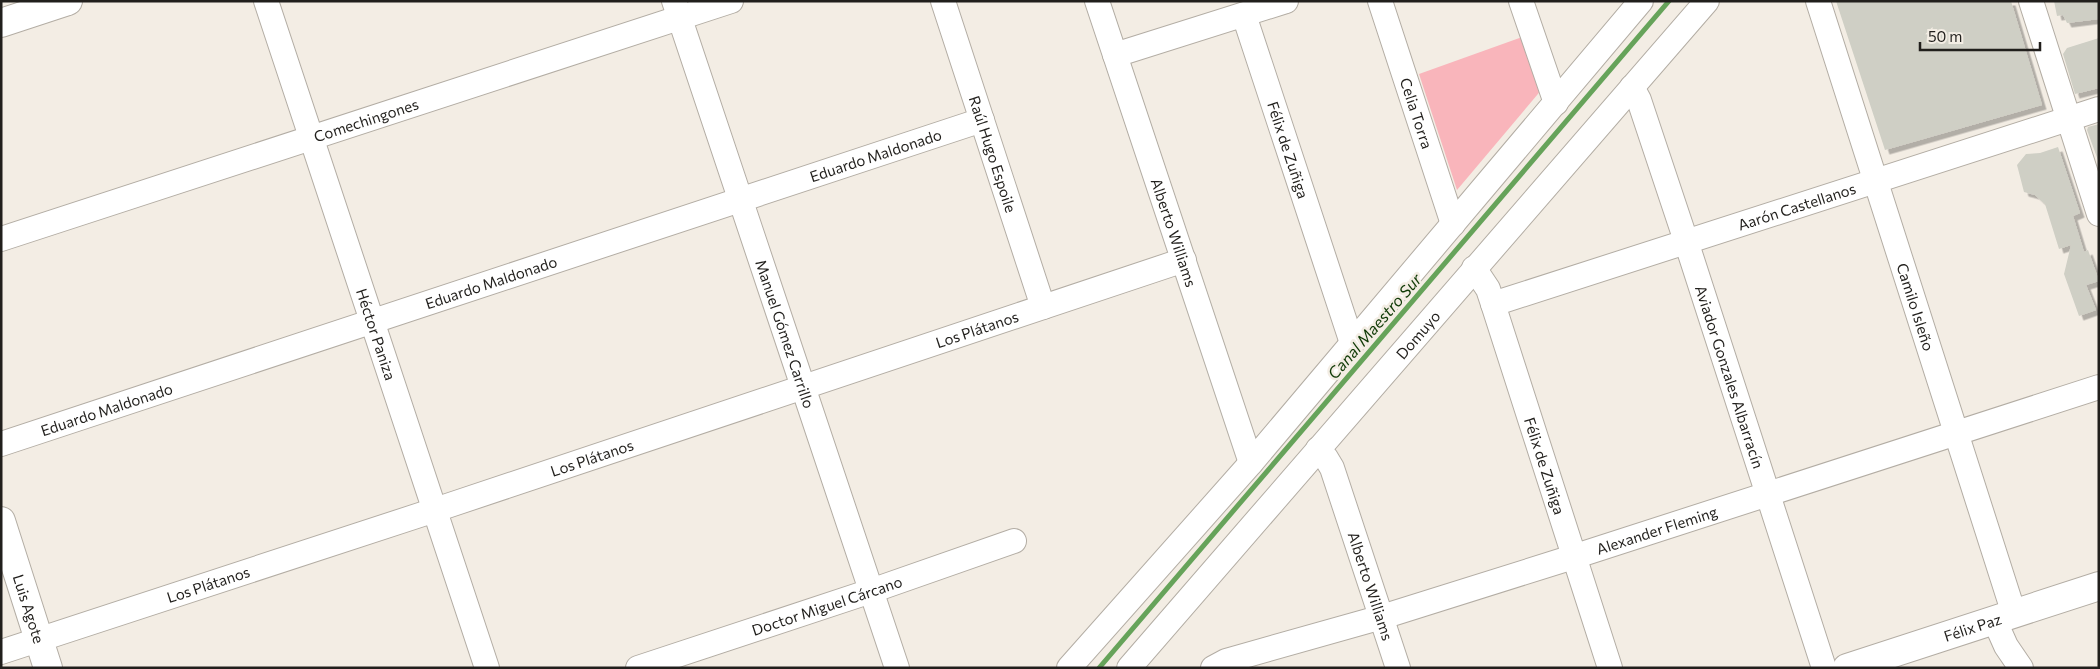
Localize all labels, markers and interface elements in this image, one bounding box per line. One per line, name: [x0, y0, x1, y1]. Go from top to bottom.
scale bar: [1920, 20, 2040, 52]
text: 50 m: [1928, 27, 1962, 45]
street label: Celia Torra: [1397, 75, 1437, 151]
street label: Raúl Hugo Espoile: [966, 93, 1020, 215]
street label: Comechingones: [311, 94, 421, 145]
street label: Félix de Zuñiga: [1264, 99, 1313, 201]
street label: Eduardo Maldonado: [807, 125, 944, 185]
street label: Alberto Williams: [1148, 176, 1201, 289]
street label: Aarón Castellanos: [1735, 179, 1858, 234]
street label: Eduardo Maldonado: [423, 252, 559, 312]
street label: Manuel Gómez Carrillo: [752, 257, 819, 411]
street label: Camilo Isleño: [1893, 261, 1938, 353]
water label: Canal Maestro Sur: [1323, 269, 1425, 383]
street label: Aviador Gonzales Albarracín: [1692, 283, 1768, 471]
street label: Héctor Paniza: [353, 286, 400, 382]
street label: Los Plátanos: [933, 307, 1021, 351]
street label: Domuyo: [1392, 307, 1444, 363]
street label: Eduardo Maldonado: [38, 379, 175, 439]
street label: Félix de Zuñiga: [1521, 415, 1569, 517]
street label: Los Plátanos: [548, 435, 636, 480]
street label: Alexander Fleming: [1594, 502, 1719, 558]
street label: Alberto Williams: [1345, 529, 1397, 643]
street label: Los Plátanos: [164, 562, 252, 606]
street label: Luis Agote: [10, 572, 48, 645]
street label: Doctor Miguel Cárcano: [749, 572, 904, 639]
street label: Félix Paz: [1941, 609, 2004, 645]

